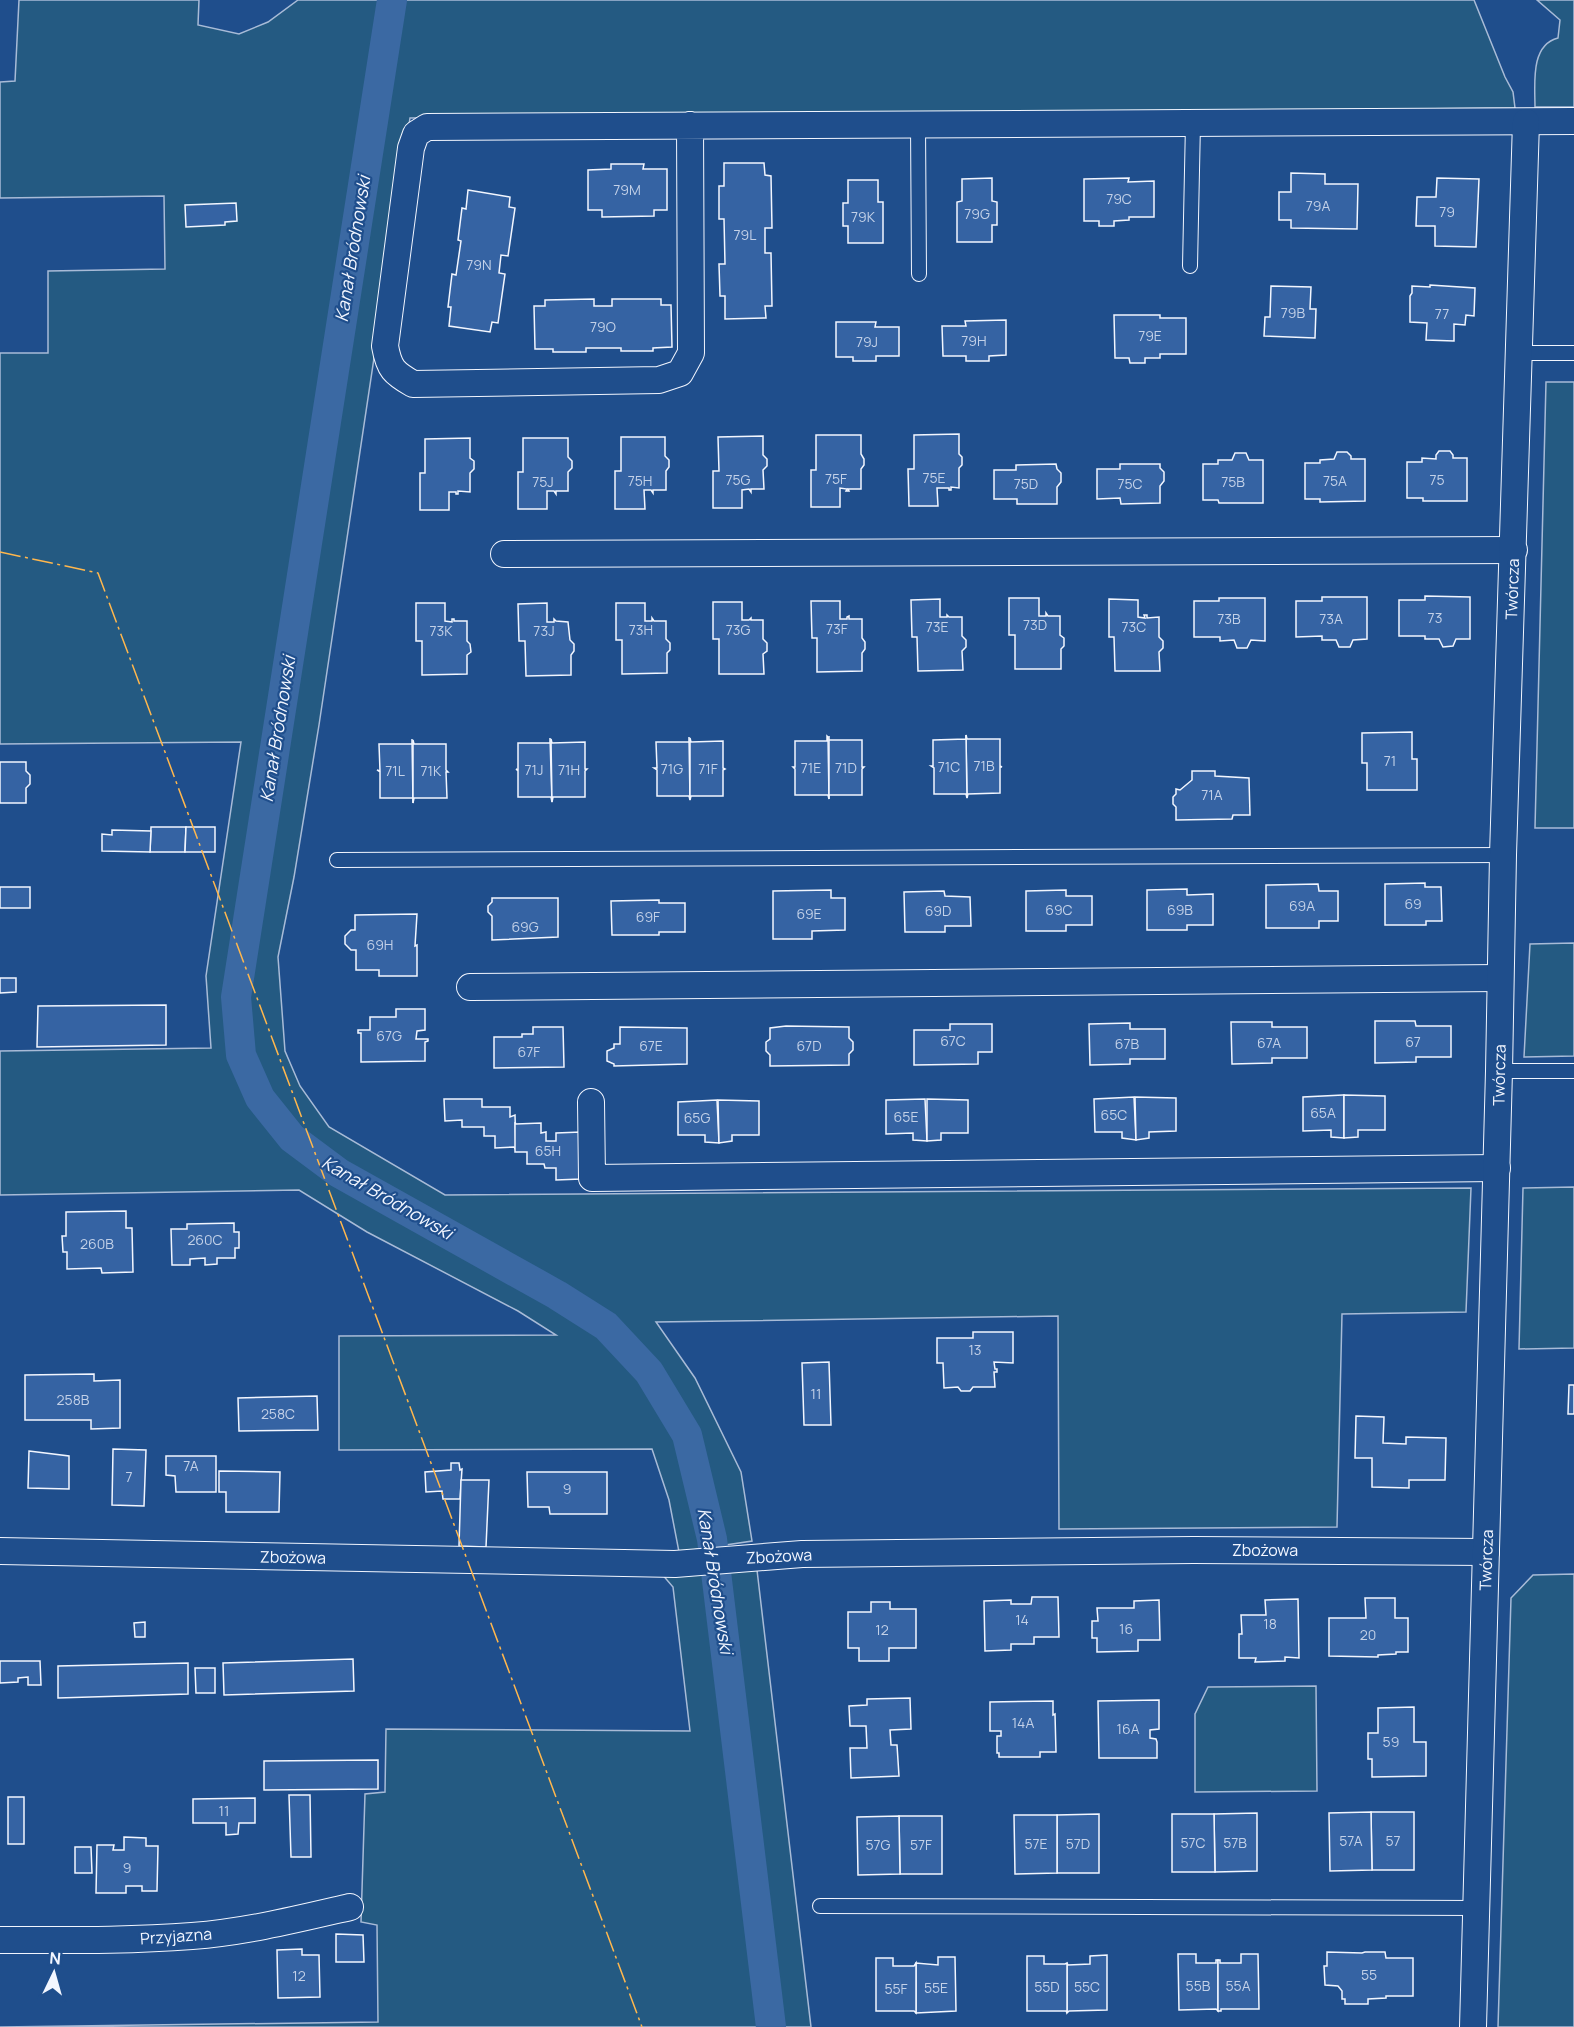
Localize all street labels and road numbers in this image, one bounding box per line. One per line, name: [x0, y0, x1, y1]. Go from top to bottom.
street label: Twórcza: [1500, 558, 1524, 620]
street label: Twórcza: [1487, 1044, 1511, 1106]
street label: Twórcza: [1474, 1529, 1498, 1591]
street label: Zbożowa: [1232, 1539, 1298, 1561]
street label: Zbożowa: [745, 1543, 813, 1569]
street label: Zbożowa: [260, 1545, 326, 1569]
street label: Przyjazna: [139, 1923, 213, 1949]

